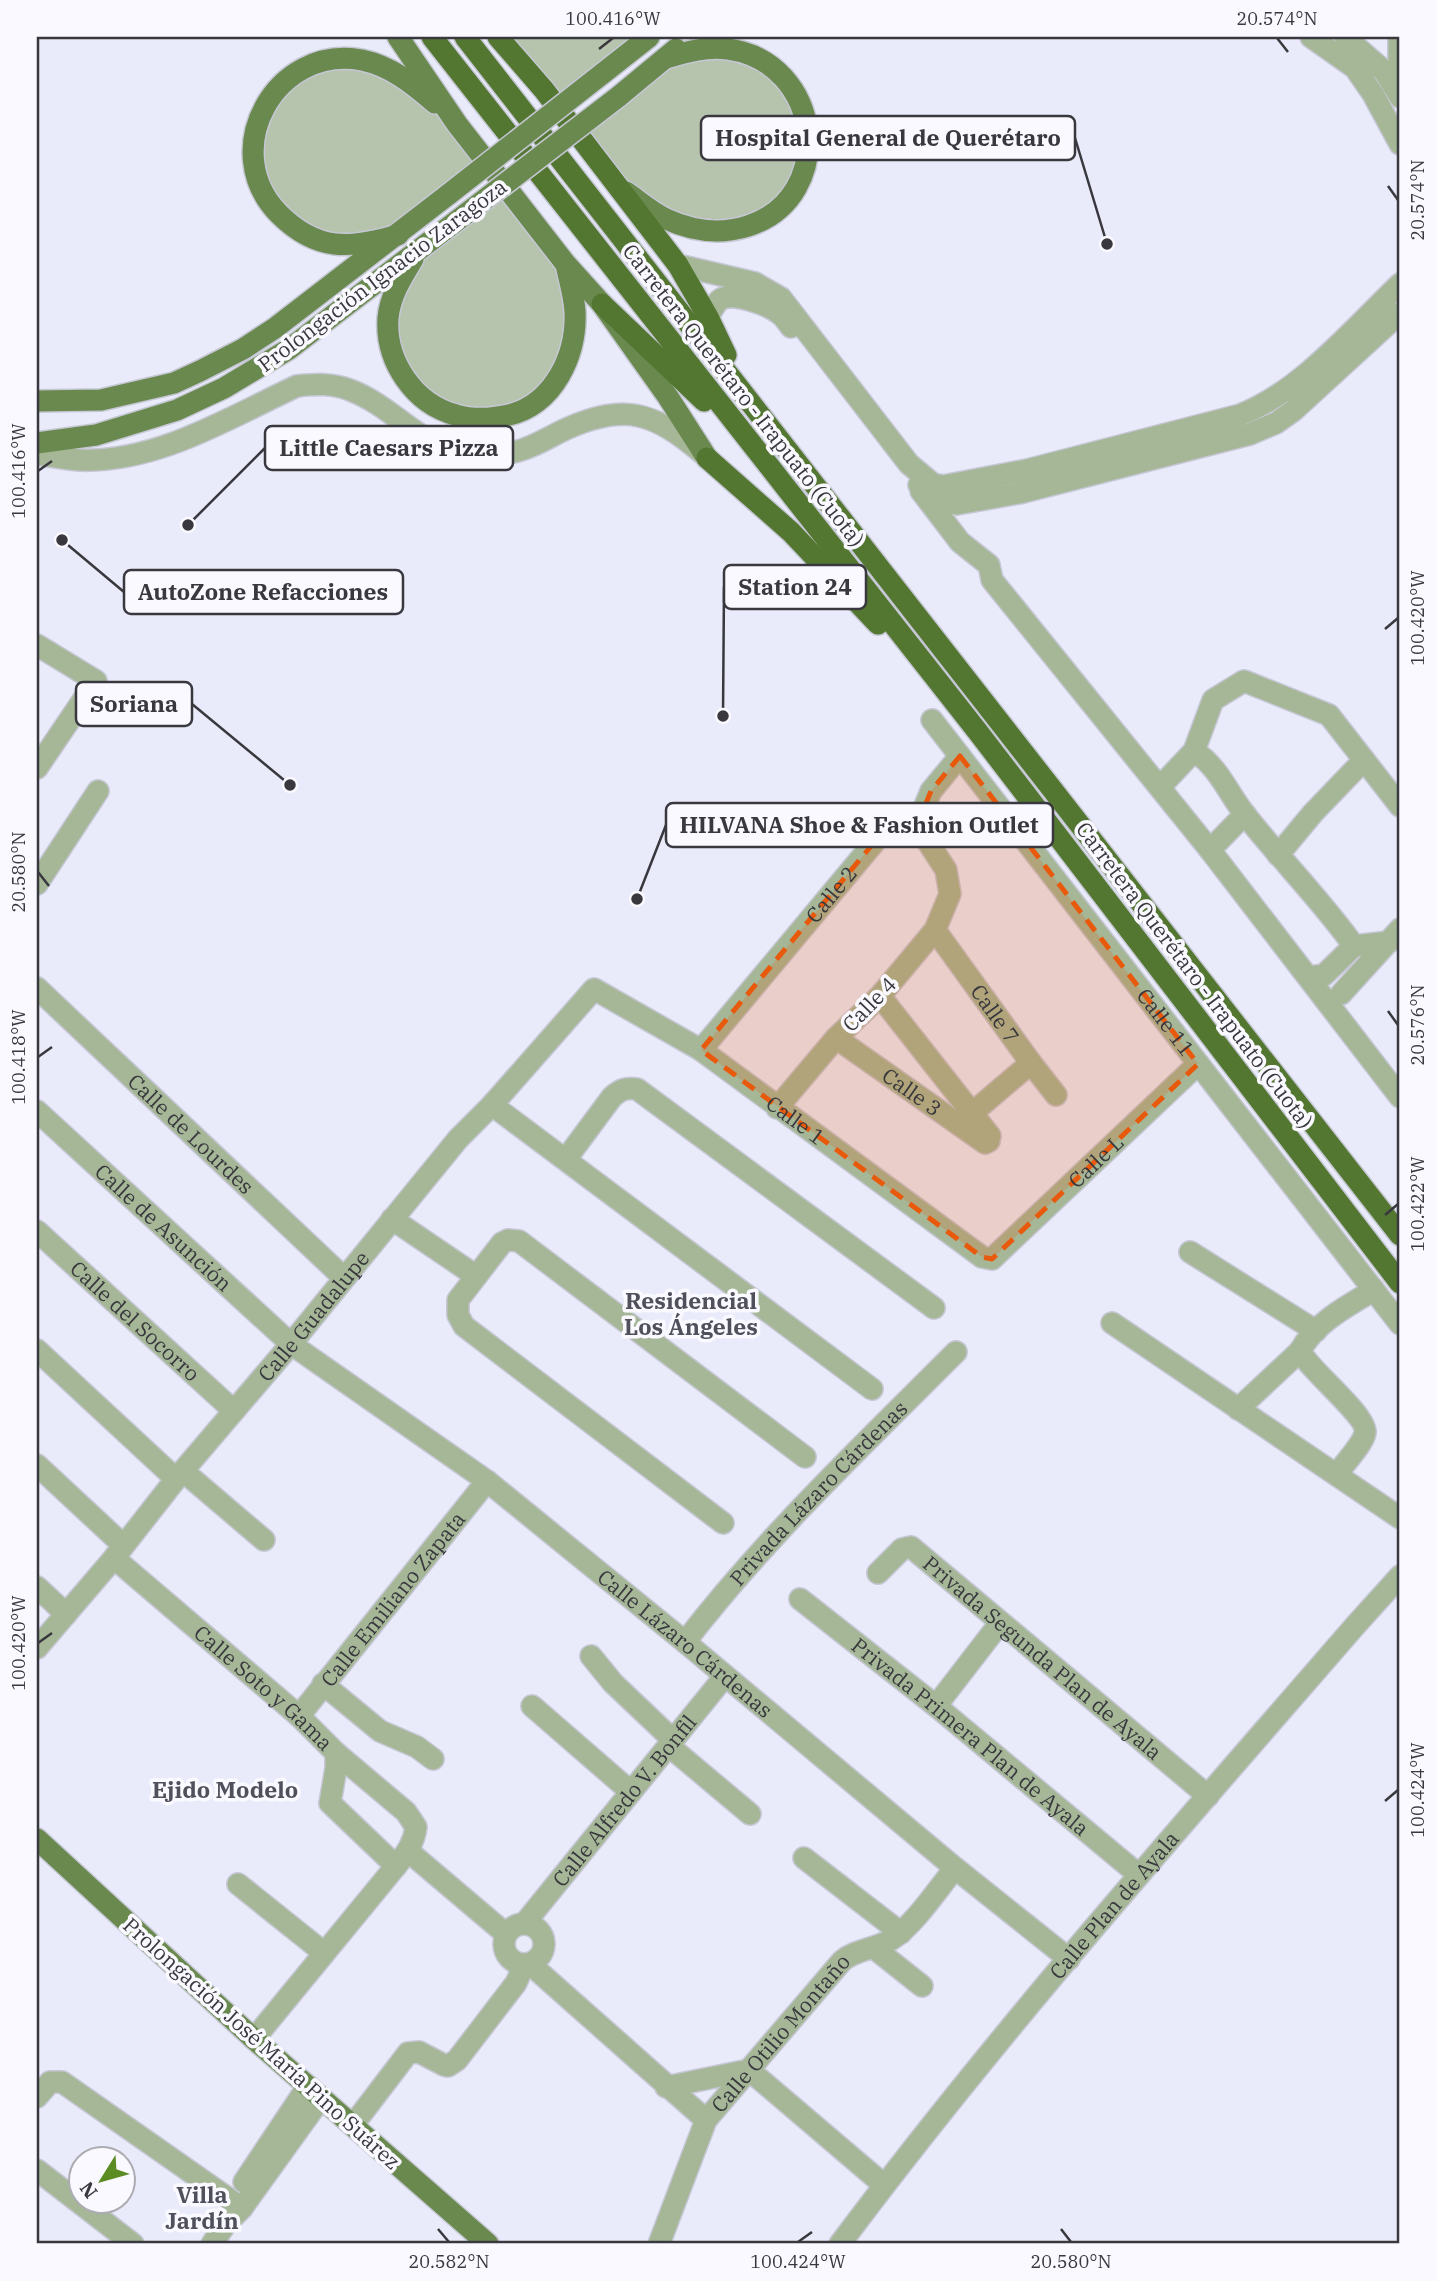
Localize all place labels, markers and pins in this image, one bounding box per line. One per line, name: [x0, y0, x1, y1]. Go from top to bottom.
callout: Hospital General de Querétaro: [701, 116, 1075, 160]
callout: Little Caesars Pizza: [265, 426, 513, 470]
callout: Station 24: [724, 565, 866, 609]
callout: AutoZone Refacciones: [124, 570, 403, 614]
callout: Soriana: [76, 682, 192, 726]
callout: HILVANA Shoe & Fashion Outlet: [666, 803, 1053, 847]

